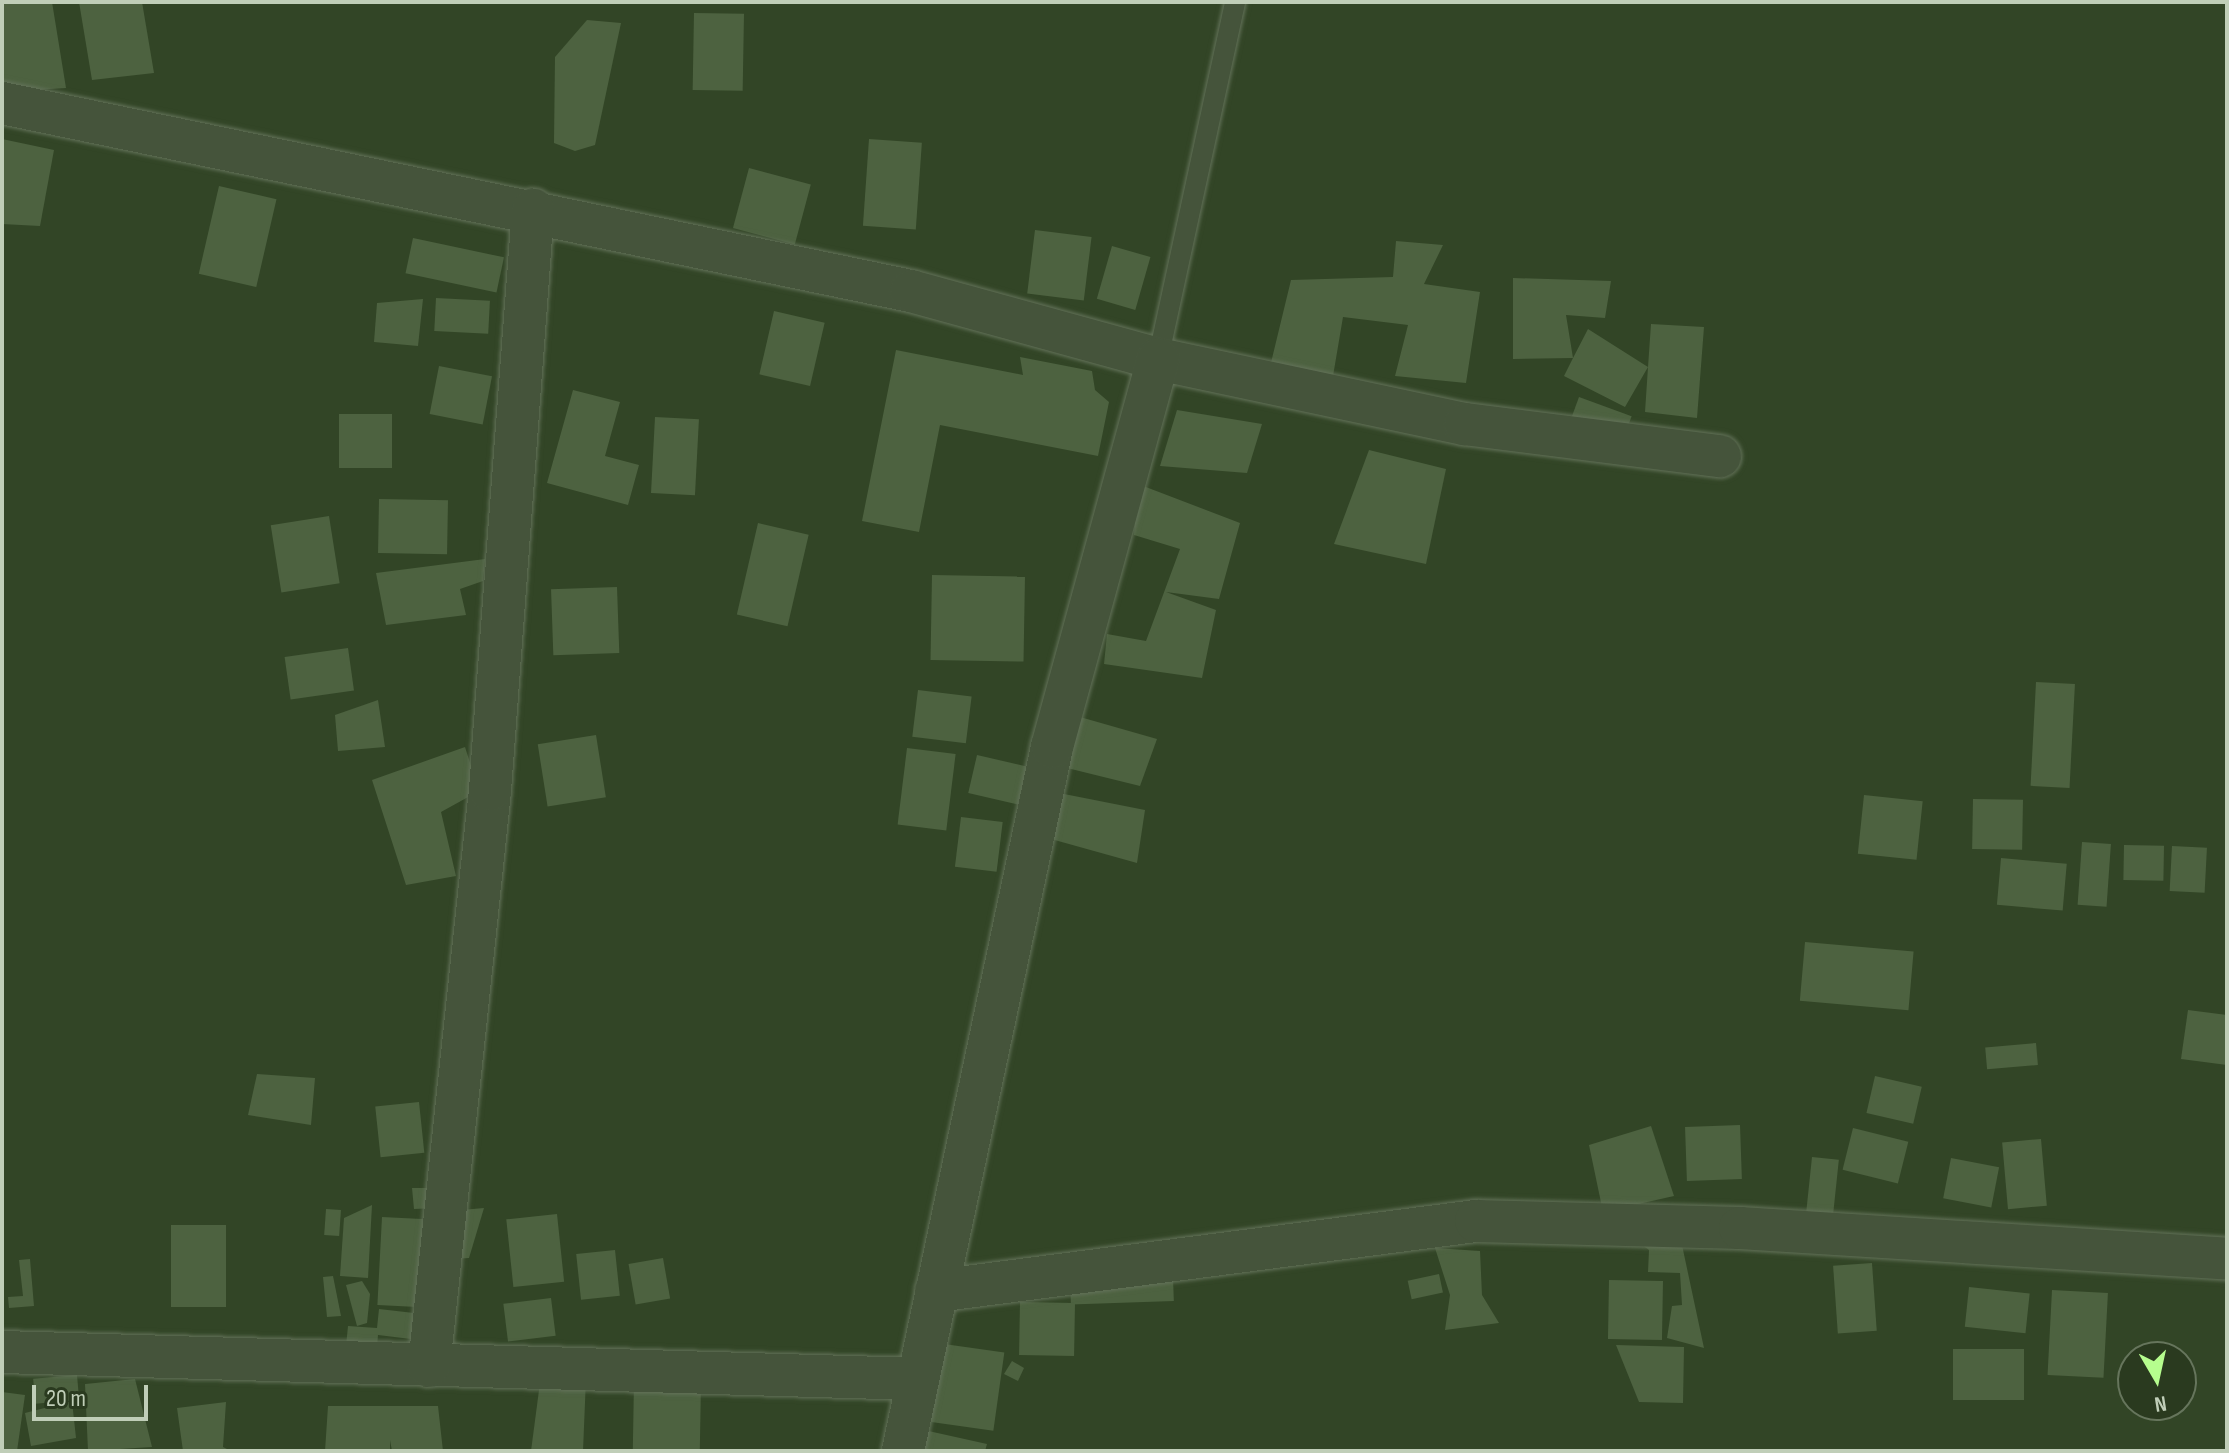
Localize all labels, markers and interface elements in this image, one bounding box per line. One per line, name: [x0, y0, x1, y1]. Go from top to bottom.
north arrow: [2117, 1341, 2197, 1421]
scale bar: [36, 1369, 152, 1419]
text: 20 m: [46, 1384, 86, 1413]
text: N: [2153, 1389, 2168, 1417]

